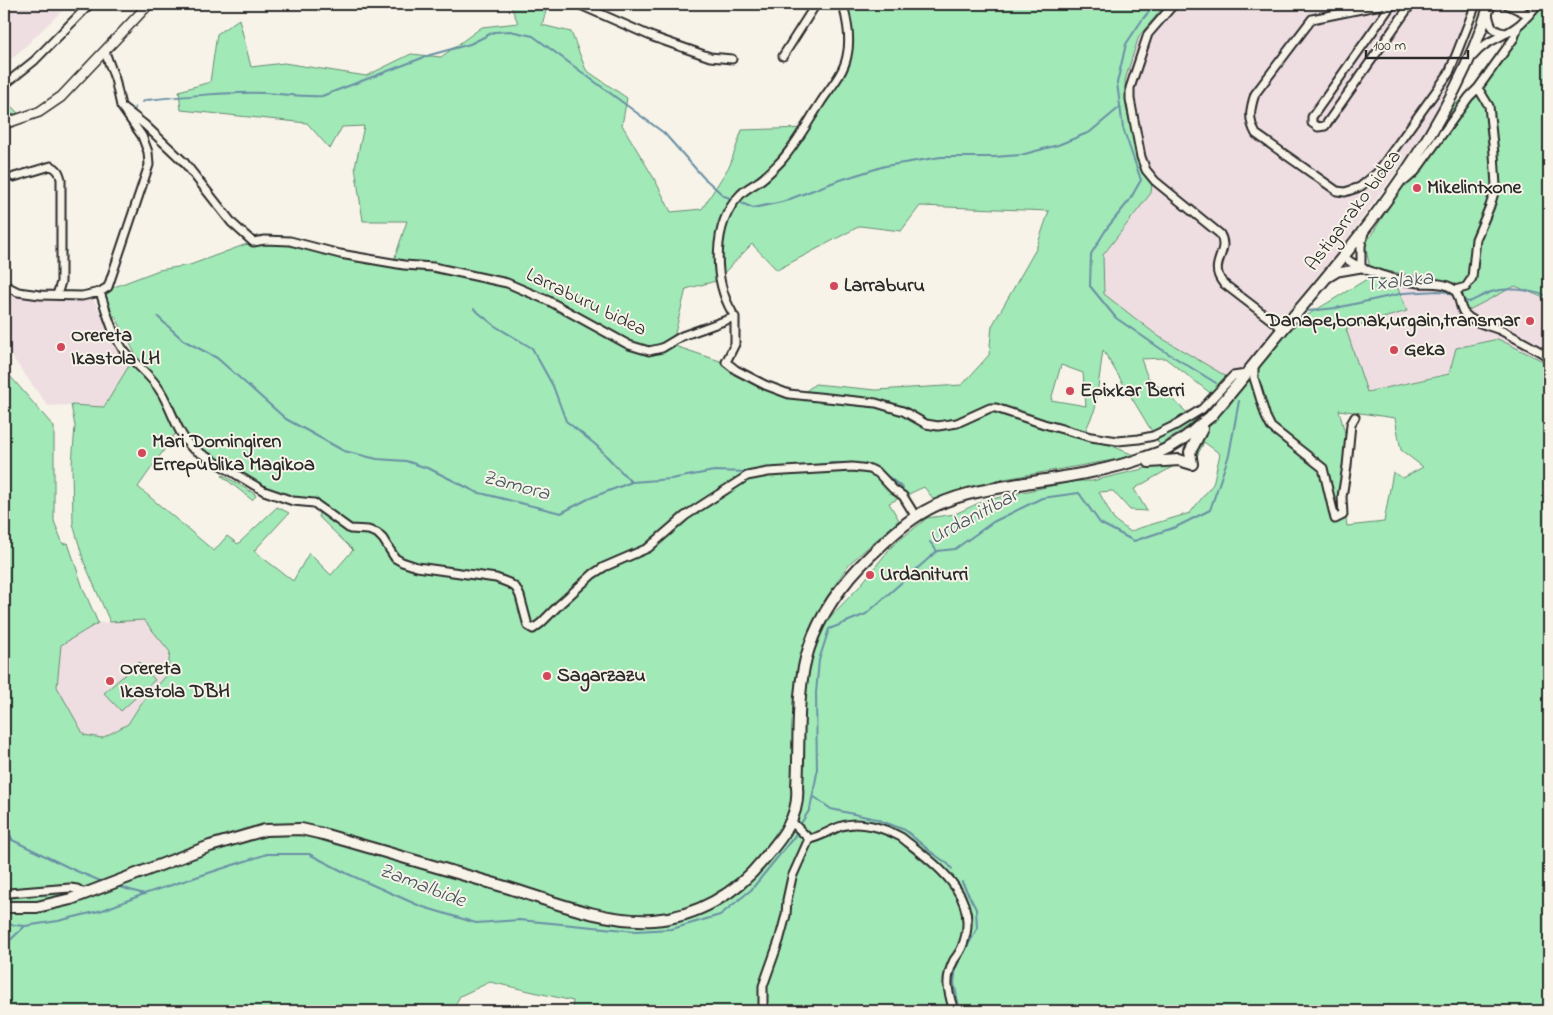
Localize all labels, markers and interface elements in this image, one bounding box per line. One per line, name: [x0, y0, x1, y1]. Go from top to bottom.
scale bar: [1366, 28, 1468, 60]
text: 100 m: [1373, 35, 1406, 57]
street label: Astigarrako bidea: [1299, 144, 1410, 278]
place label: Mikelintxone: [1427, 174, 1523, 203]
marker: Mikelintxone: [1411, 182, 1423, 194]
street label: Larraburu bidea: [521, 261, 651, 345]
water label: Txalaka: [1364, 263, 1435, 300]
place label: Larraburu: [844, 272, 925, 301]
marker: Larraburu: [828, 280, 840, 292]
place label: Danape,bonak,urgain,transmar: [1265, 307, 1521, 337]
marker: Danape,bonak,urgain,transmar: [1524, 315, 1536, 327]
place label: Orereta Ikastola LH: [71, 322, 161, 374]
place label: Geka: [1404, 336, 1445, 365]
marker: Orereta Ikastola LH: [55, 341, 67, 353]
marker: Geka: [1388, 344, 1400, 356]
place label: Epixkar Berri: [1080, 377, 1185, 406]
marker: Epixkar Berri: [1064, 385, 1076, 397]
place label: Mari Domingiren Errepublika Magikoa: [152, 428, 315, 481]
marker: Mari Domingiren Errepublika Magikoa: [136, 447, 148, 459]
water label: Zamora: [479, 463, 554, 510]
water label: Urdanitibar: [924, 480, 1026, 553]
place label: Urdaniturri: [880, 561, 969, 590]
marker: Urdaniturri: [864, 569, 876, 581]
place label: Orereta Ikastola DBH: [120, 655, 230, 707]
place label: Sagarzazu: [557, 662, 646, 692]
marker: Sagarzazu: [541, 670, 553, 682]
marker: Orereta Ikastola DBH: [104, 675, 116, 687]
water label: Zamalbide: [374, 856, 471, 917]

